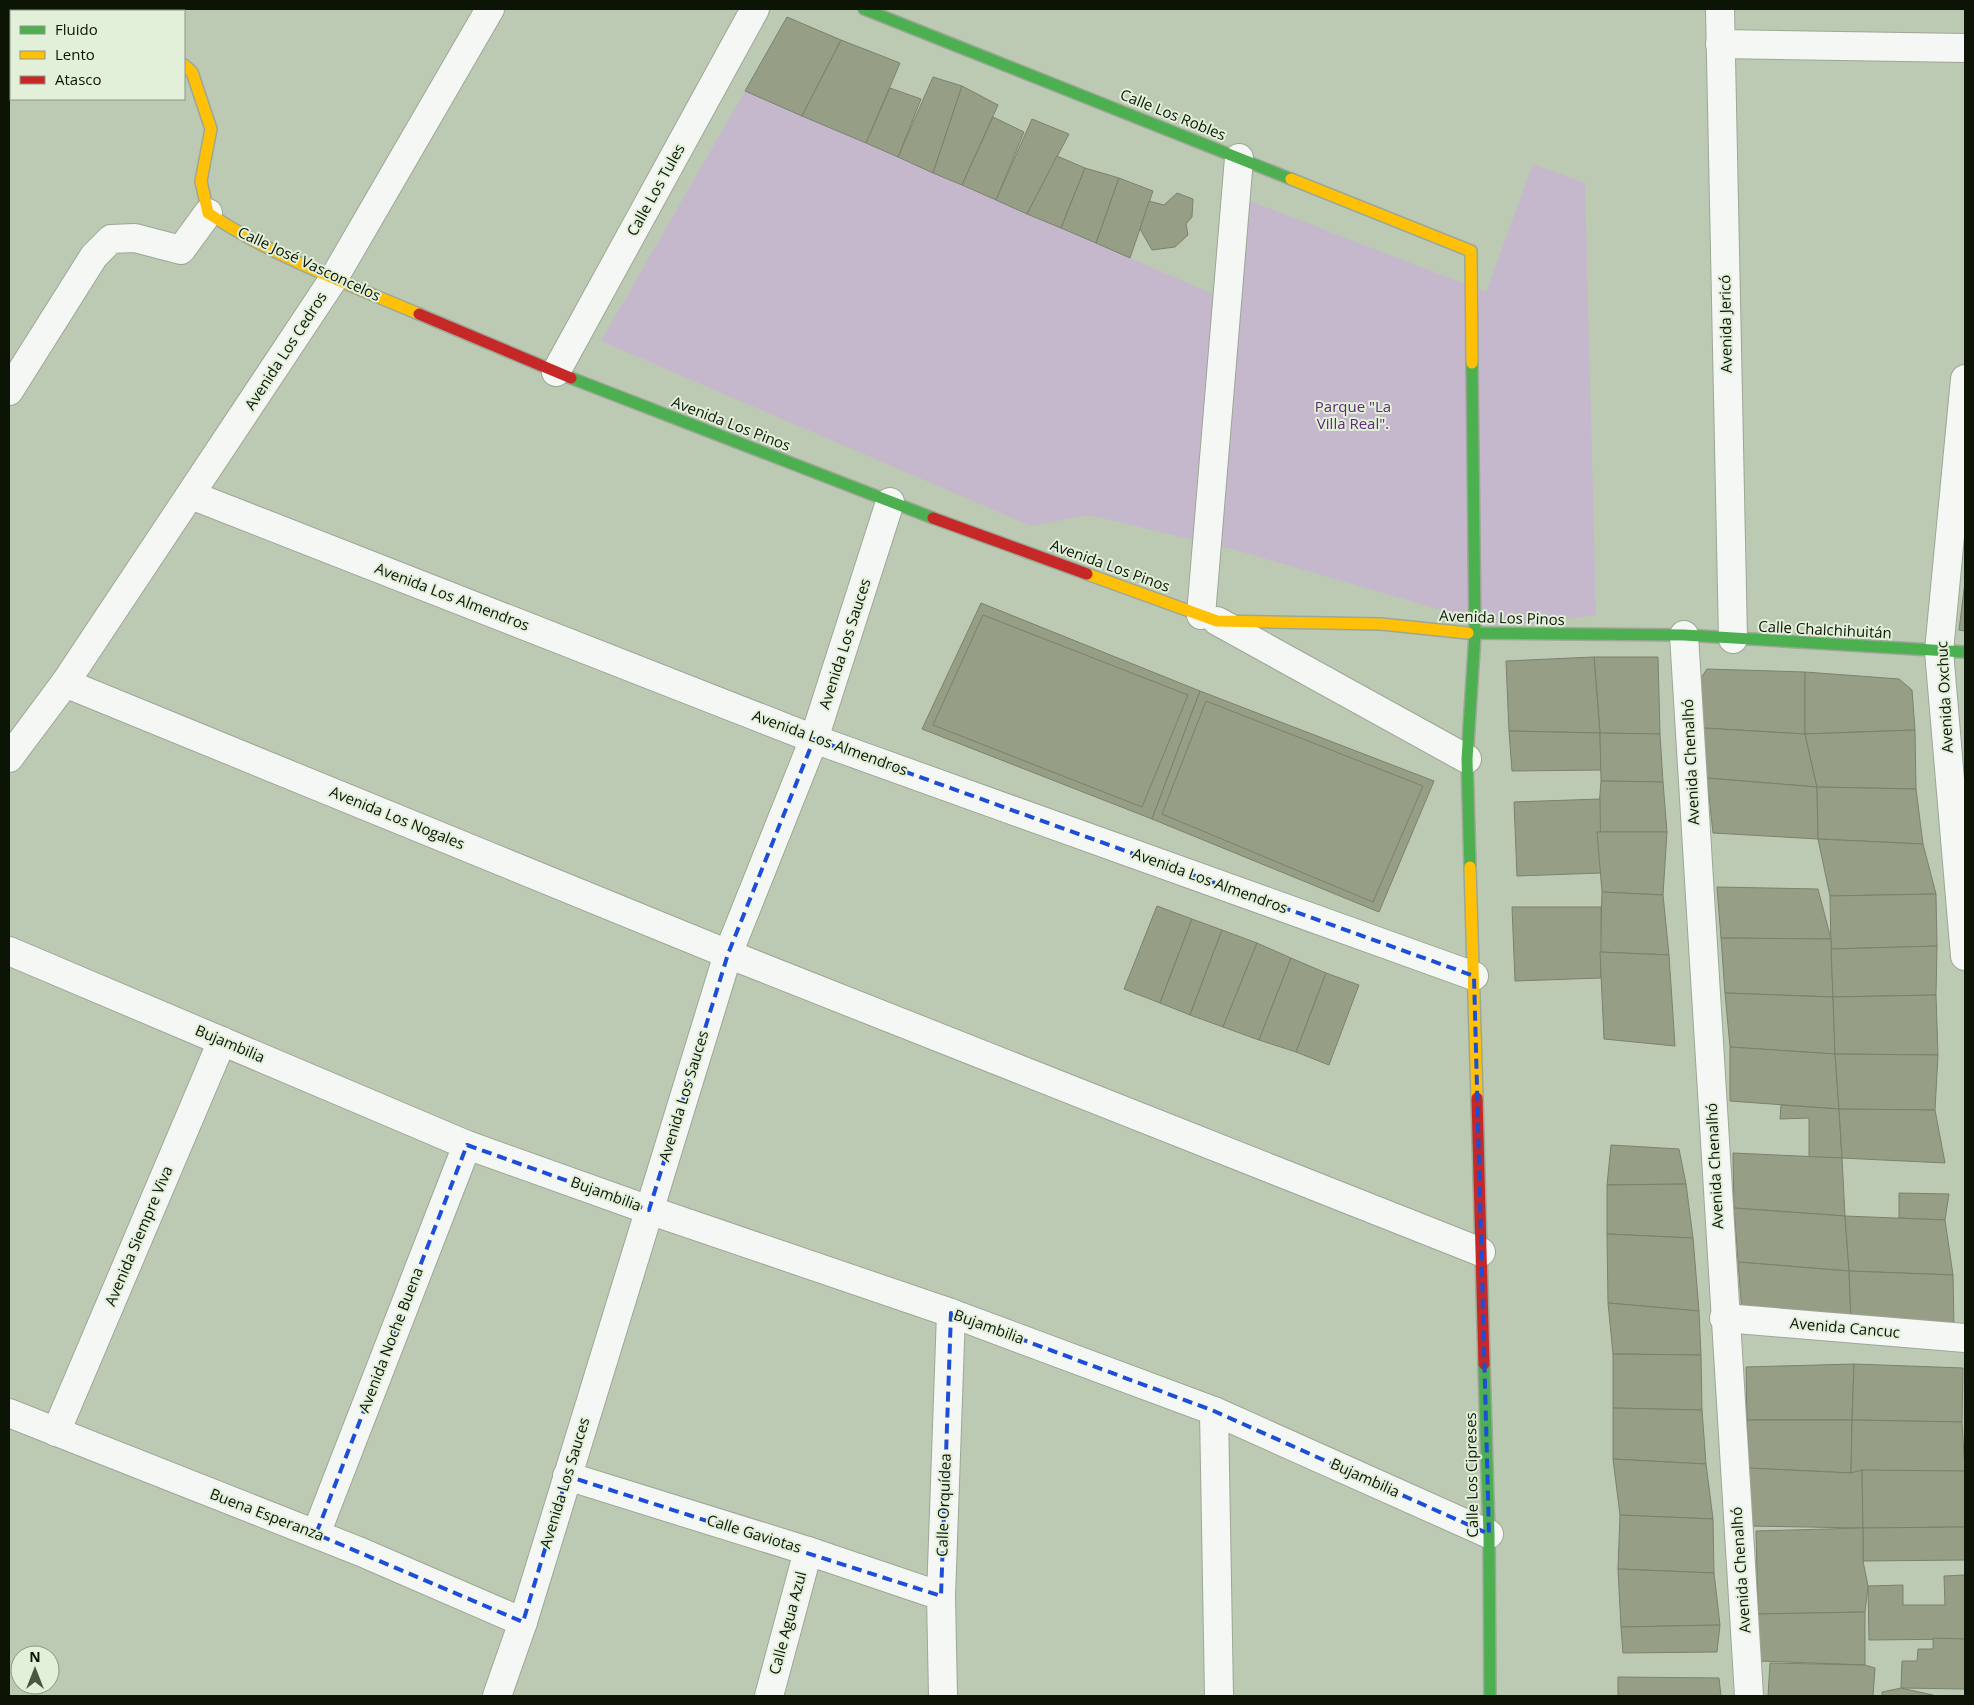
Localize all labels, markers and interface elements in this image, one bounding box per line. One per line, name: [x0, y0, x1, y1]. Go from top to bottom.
legend: [10, 10, 185, 100]
text: Fluido: [55, 19, 98, 39]
text: Lento: [55, 44, 95, 64]
text: Atasco: [55, 69, 102, 89]
street label: Calle Los Robles: [1118, 84, 1229, 144]
street label: Calle Los Tules: [622, 140, 689, 239]
street label: Calle José Vasconcelos: [235, 221, 384, 305]
street label: Avenida Jericó: [1714, 275, 1736, 373]
street label: Avenida Los Cedros: [239, 288, 331, 413]
street label: Avenida Los Pinos: [669, 391, 794, 455]
park label: Parque "La Villa Real".: [1315, 396, 1391, 433]
street label: Avenida Los Pinos: [1048, 534, 1173, 596]
street label: Avenida Los Almendros: [372, 557, 532, 635]
street label: Avenida Los Sauces: [813, 576, 875, 712]
street label: Avenida Los Pinos: [1439, 605, 1565, 629]
street label: Calle Chalchihuitán: [1758, 616, 1892, 642]
street label: Avenida Oxchuc: [1931, 641, 1957, 754]
street label: Avenida Chenalhó: [1677, 698, 1703, 826]
street label: Avenida Los Almendros: [750, 705, 911, 779]
street label: Avenida Los Nogales: [327, 781, 468, 853]
street label: Avenida Los Almendros: [1130, 843, 1291, 917]
street label: Bujambilia: [193, 1019, 268, 1067]
street label: Avenida Los Sauces: [654, 1028, 713, 1164]
street label: Avenida Chenalhó: [1701, 1102, 1727, 1230]
street label: Avenida Siempre Viva: [100, 1163, 177, 1309]
street label: Bujambilia: [568, 1171, 644, 1215]
street label: Avenida Noche Buena: [353, 1264, 427, 1415]
street label: Bujambilia: [951, 1304, 1027, 1348]
street label: Avenida Cancuc: [1789, 1312, 1901, 1342]
street label: Calle Los Cipreses: [1460, 1412, 1482, 1538]
street label: Avenida Los Sauces: [535, 1415, 594, 1551]
street label: Calle Orquídea: [931, 1453, 955, 1557]
street label: Bujambilia: [1328, 1453, 1403, 1501]
street label: Buena Esperanza: [207, 1483, 327, 1545]
street label: Avenida Chenalhó: [1726, 1506, 1754, 1634]
street label: Calle Gaviotas: [704, 1509, 804, 1557]
street label: Calle Agua Azul: [764, 1569, 810, 1677]
north arrow: [10, 1645, 60, 1695]
text: N: [29, 1647, 41, 1666]

